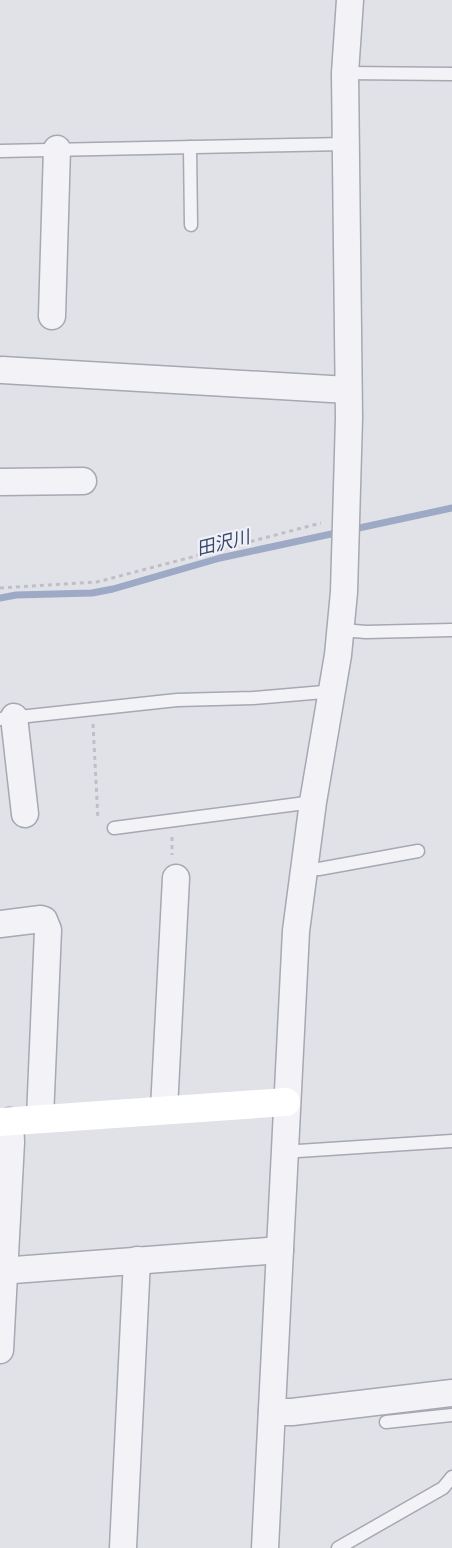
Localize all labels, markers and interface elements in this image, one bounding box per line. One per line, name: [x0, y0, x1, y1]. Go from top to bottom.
water label: 田沢川: [194, 525, 254, 560]

